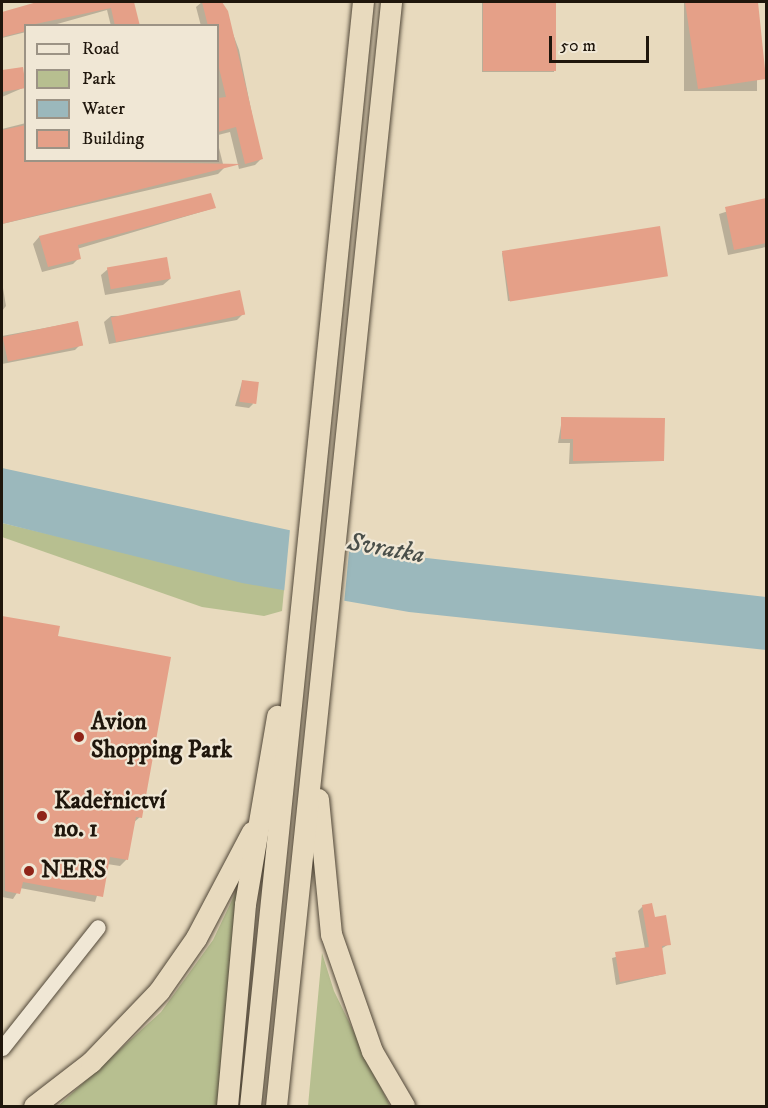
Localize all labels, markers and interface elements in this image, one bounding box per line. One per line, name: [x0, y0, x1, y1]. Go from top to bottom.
legend: [24, 24, 219, 162]
scale bar: [552, 24, 652, 62]
text: 50 m: [560, 35, 596, 57]
text: Road: [82, 38, 119, 60]
text: Park: [82, 68, 116, 90]
text: Water: [82, 98, 125, 120]
text: Building: [82, 128, 144, 150]
water label: Svratka: [345, 527, 427, 571]
place label: Avion Shopping Park: [91, 709, 232, 765]
marker: Avion Shopping Park: [72, 730, 86, 744]
place label: Kadeřnictví no. 1: [54, 788, 165, 844]
marker: Kadeřnictví no. 1: [35, 809, 49, 823]
place label: NERS: [41, 857, 106, 885]
marker: NERS: [22, 864, 36, 878]

